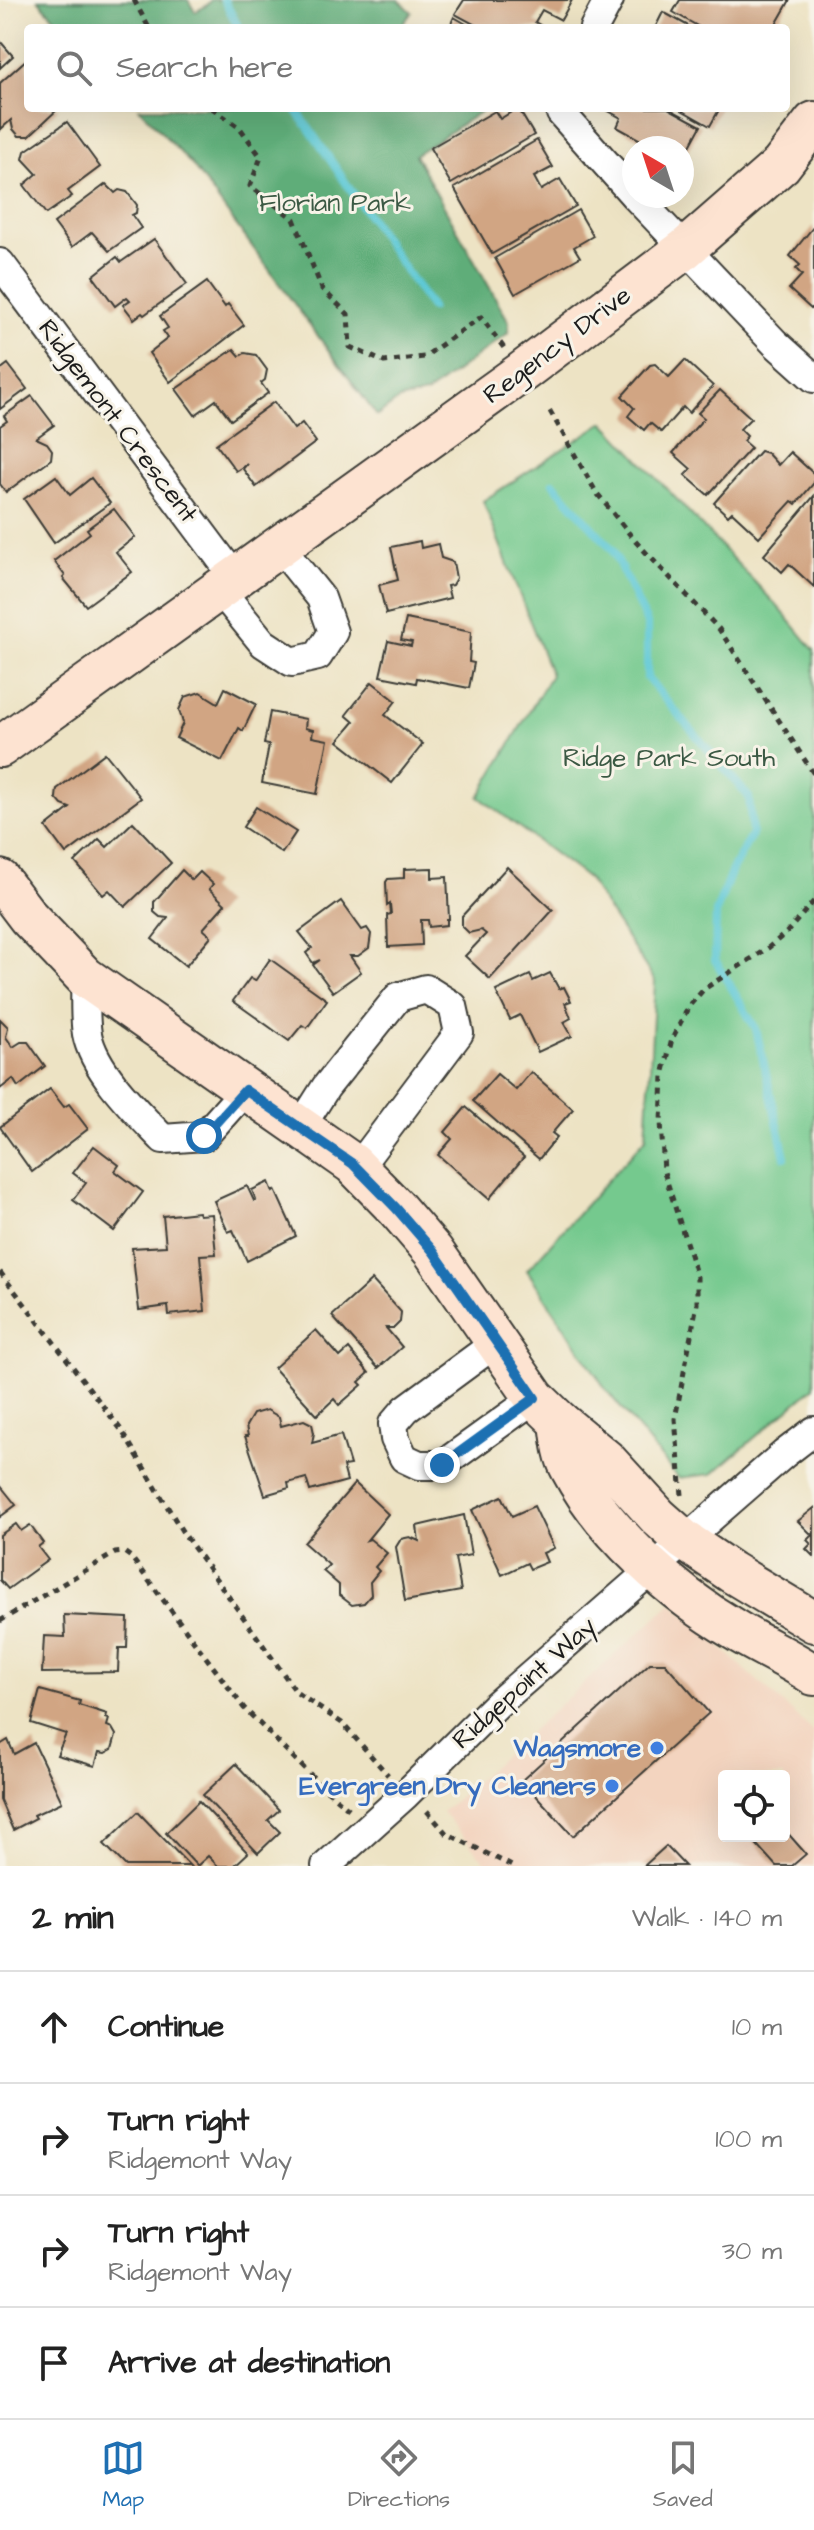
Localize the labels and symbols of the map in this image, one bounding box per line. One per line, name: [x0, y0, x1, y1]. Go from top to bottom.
north arrow: [622, 136, 694, 208]
park label: Florian Park: [259, 185, 411, 221]
street label: Regency Drive: [476, 277, 640, 414]
street label: Ridgemont Crescent: [28, 312, 207, 532]
park label: Ridge Park South: [563, 740, 775, 778]
route start: [186, 1118, 222, 1154]
route end: [424, 1447, 460, 1483]
street label: Ridgepoint Way: [444, 1609, 605, 1759]
place label: Wagsmore: [513, 1730, 641, 1769]
marker: Wagsmore: [648, 1739, 666, 1757]
place label: Evergreen Dry Cleaners: [299, 1768, 596, 1807]
marker: Evergreen Dry Cleaners: [603, 1777, 621, 1795]

